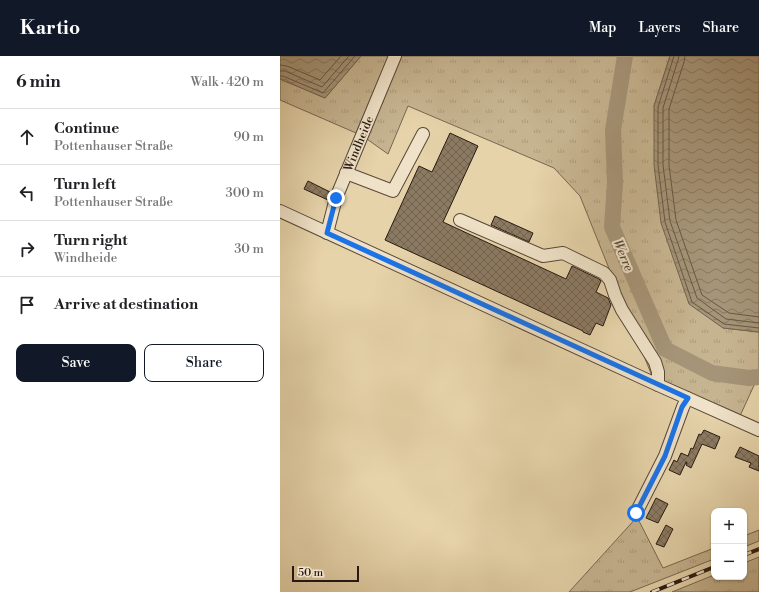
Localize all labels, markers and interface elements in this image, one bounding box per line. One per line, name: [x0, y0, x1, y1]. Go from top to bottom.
text: Kartio: [20, 16, 80, 40]
text: Map: [589, 19, 616, 37]
text: Layers: [638, 19, 681, 37]
text: Share: [703, 19, 739, 37]
text: 6 min: [16, 71, 61, 93]
text: Walk · 420 m: [190, 74, 264, 90]
street label: Windheide: [341, 114, 377, 175]
text: Continue: [54, 119, 119, 138]
icon: ahead: [16, 126, 38, 148]
text: 90 m: [233, 129, 264, 145]
text: Pottenhauser Straße: [54, 138, 173, 154]
text: Turn left: [54, 175, 116, 194]
icon: left: [16, 182, 38, 204]
text: 300 m: [226, 185, 264, 201]
route end: [327, 189, 345, 207]
text: Pottenhauser Straße: [54, 194, 173, 210]
text: Turn right: [54, 231, 128, 250]
water label: Werre: [609, 237, 637, 274]
icon: right: [16, 238, 38, 260]
text: 30 m: [234, 241, 264, 257]
text: Windheide: [54, 250, 117, 266]
icon: arrive: [16, 294, 38, 316]
text: Arrive at destination: [54, 295, 198, 314]
button: Save: [16, 344, 136, 382]
button: Share: [144, 344, 264, 382]
route start: [627, 504, 645, 522]
map controls: [711, 508, 747, 580]
button: +: [711, 508, 747, 544]
button: −: [711, 544, 747, 580]
scale bar: [292, 564, 359, 583]
text: 50 m: [298, 566, 323, 580]

